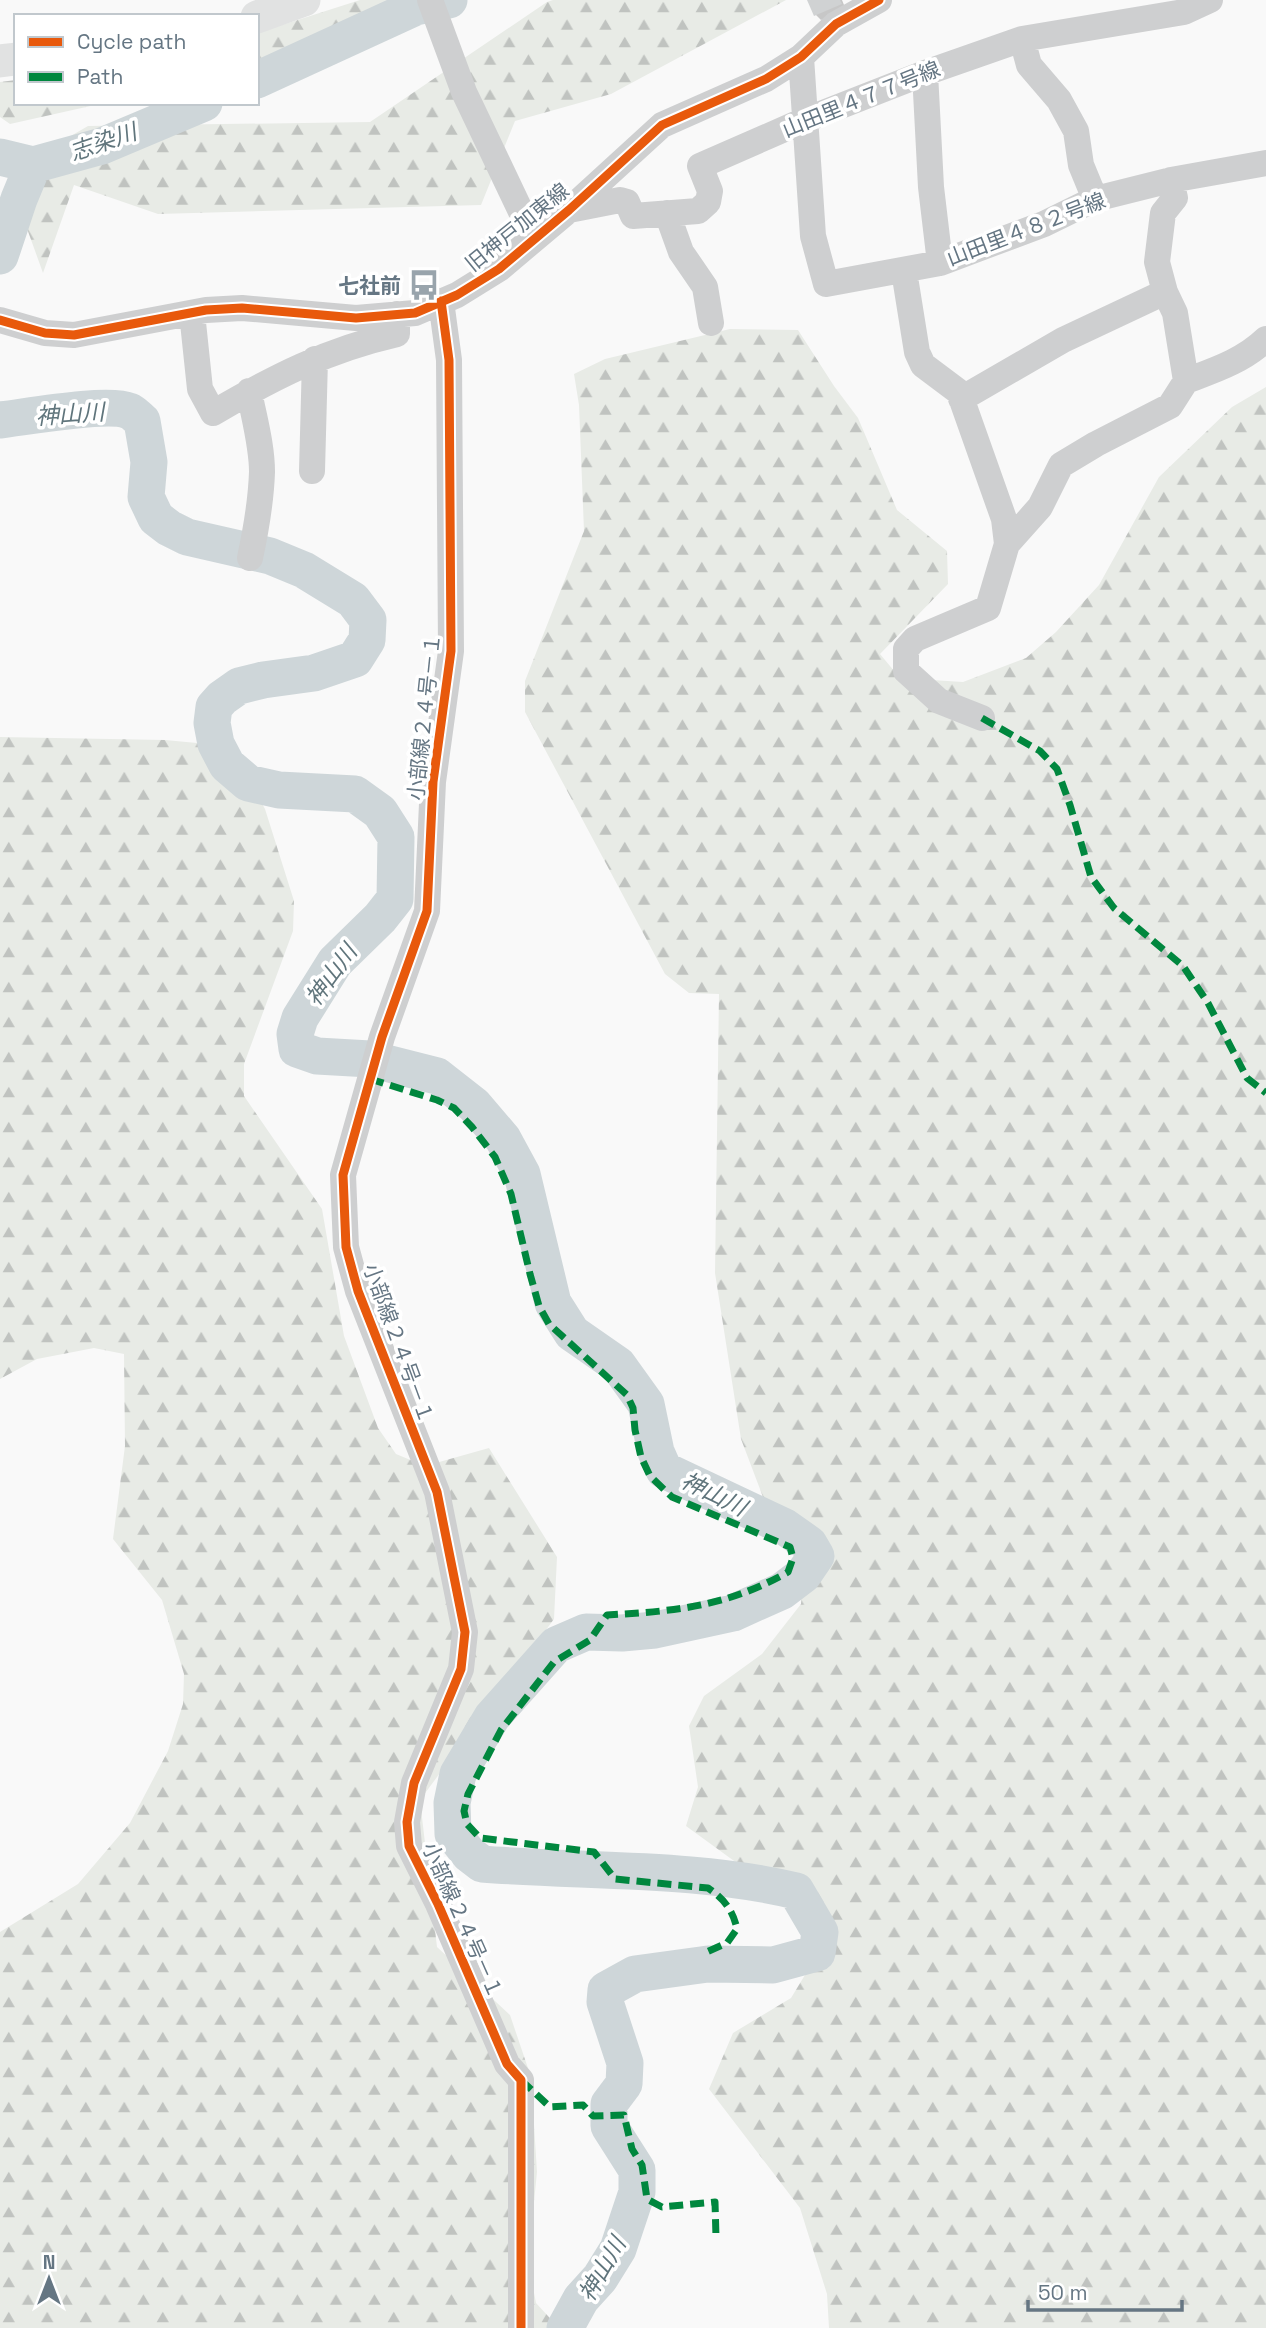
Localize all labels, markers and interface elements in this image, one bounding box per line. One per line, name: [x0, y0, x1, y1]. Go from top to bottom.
legend: [14, 14, 259, 105]
text: Cycle path: [77, 28, 186, 55]
street label: 山田里４７７号線: [778, 55, 944, 143]
text: Path: [77, 63, 123, 90]
water label: 志染川: [65, 116, 143, 167]
street label: 旧神戸加東線: [460, 177, 574, 277]
street label: 山田里４８２号線: [943, 186, 1109, 272]
bus stop icon: 七社前: [407, 268, 441, 302]
place label: 七社前: [338, 272, 401, 299]
water label: 神山川: [35, 396, 108, 431]
street label: 小部線２４号－１: [402, 632, 446, 802]
water label: 神山川: [299, 936, 365, 1012]
street label: 小部線２４号－１: [358, 1259, 440, 1427]
water label: 神山川: [676, 1465, 754, 1524]
street label: 小部線２４号－１: [417, 1838, 509, 2002]
water label: 神山川: [572, 2229, 634, 2306]
north arrow: [14, 2244, 84, 2314]
text: N: [43, 2250, 55, 2275]
scale bar: [1028, 2268, 1182, 2312]
text: 50 m: [1038, 2279, 1088, 2306]

